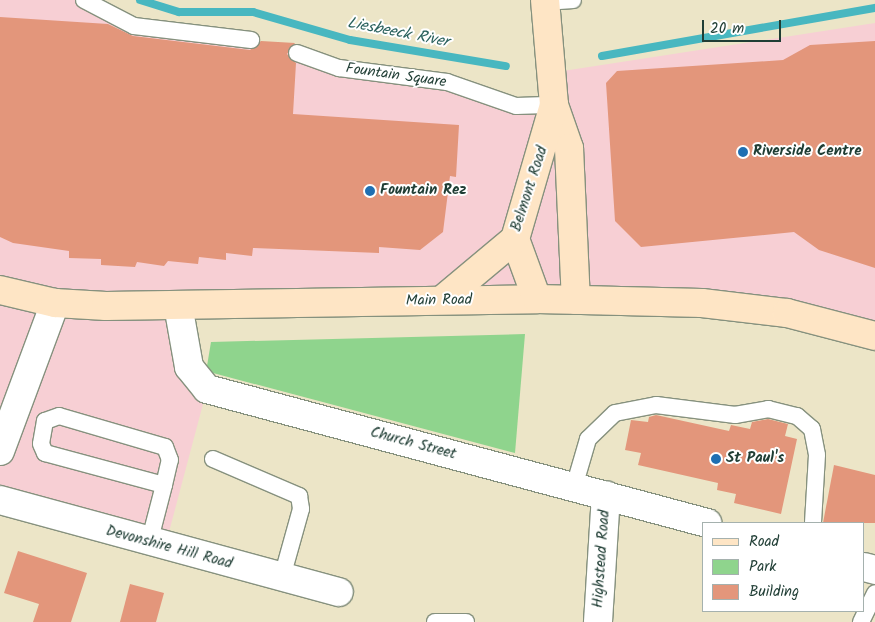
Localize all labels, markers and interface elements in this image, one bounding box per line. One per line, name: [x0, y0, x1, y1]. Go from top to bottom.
scale bar: [705, 10, 784, 42]
water label: Liesbeeck River: [346, 14, 450, 52]
text: 20 m: [710, 17, 744, 41]
street label: Fountain Square: [345, 60, 447, 92]
place label: Riverside Centre: [753, 143, 861, 161]
street label: Belmont Road: [508, 144, 552, 234]
marker: Riverside Centre: [737, 146, 749, 158]
place label: Fountain Rez: [380, 182, 467, 200]
marker: Fountain Rez: [364, 185, 376, 197]
street label: Main Road: [406, 291, 472, 311]
street label: Church Street: [368, 424, 458, 464]
place label: St Paul's: [726, 450, 784, 468]
marker: St Paul's: [710, 453, 722, 465]
street label: Highstead Road: [590, 509, 614, 609]
street label: Devonshire Hill Road: [104, 522, 234, 574]
legend: [702, 522, 865, 612]
text: Road: [749, 530, 779, 554]
text: Park: [749, 555, 776, 579]
text: Building: [749, 580, 799, 604]

